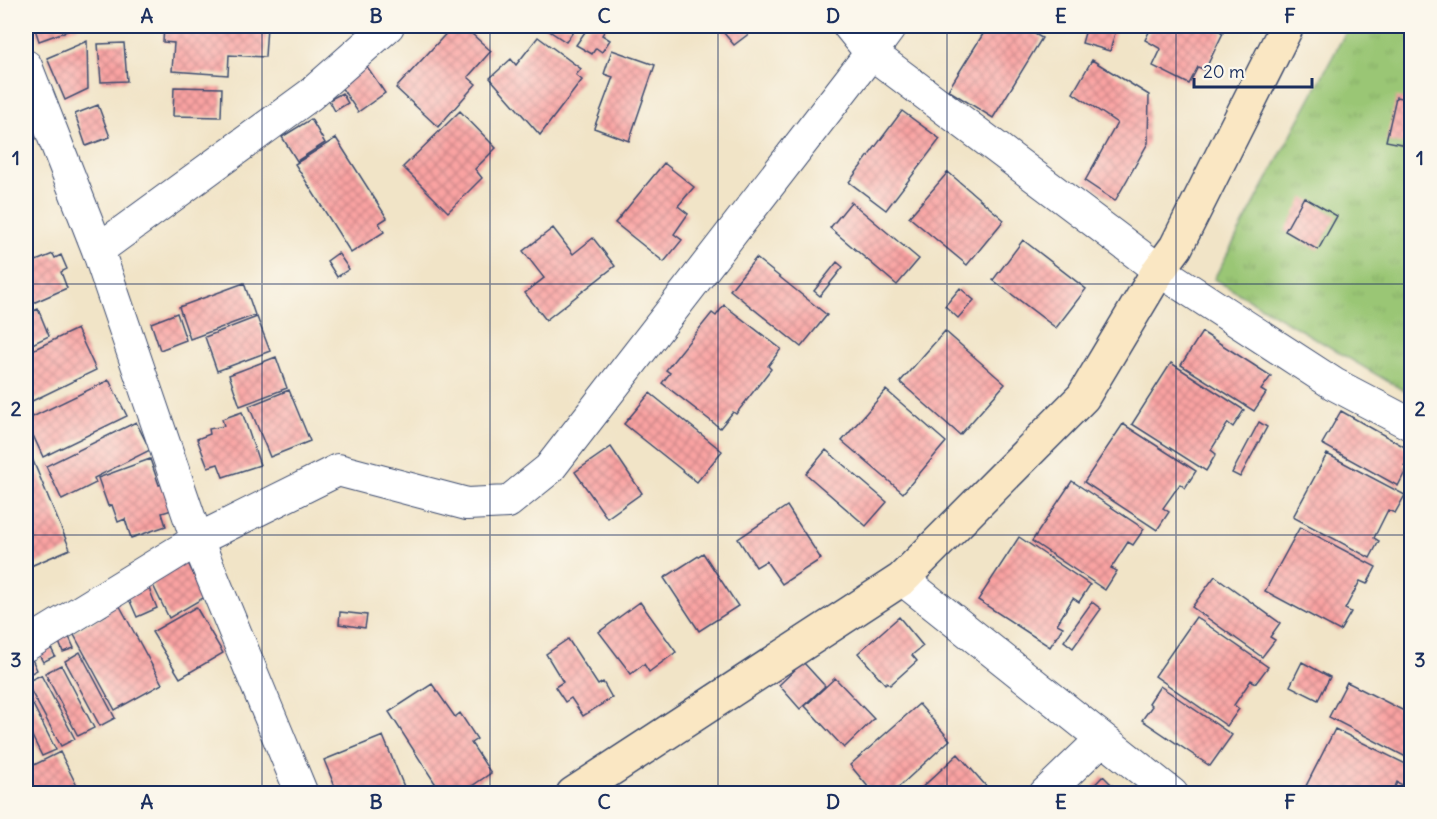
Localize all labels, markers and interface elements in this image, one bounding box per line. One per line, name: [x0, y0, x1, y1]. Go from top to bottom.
text: A: [141, 3, 154, 28]
text: B: [369, 3, 383, 28]
text: C: [597, 3, 611, 28]
text: D: [826, 3, 840, 28]
text: E: [1055, 3, 1067, 28]
text: F: [1284, 3, 1296, 28]
scale bar: [1194, 51, 1312, 89]
text: 20 m: [1203, 60, 1245, 83]
text: 1: [12, 145, 20, 170]
text: 1: [1416, 145, 1424, 170]
text: 2: [11, 396, 22, 421]
text: 2: [1415, 396, 1426, 421]
text: 3: [10, 647, 22, 672]
text: 3: [1414, 647, 1426, 672]
text: A: [141, 789, 154, 814]
text: B: [369, 789, 383, 814]
text: C: [597, 789, 611, 814]
text: D: [826, 789, 840, 814]
text: E: [1055, 789, 1067, 814]
text: F: [1284, 789, 1296, 814]

